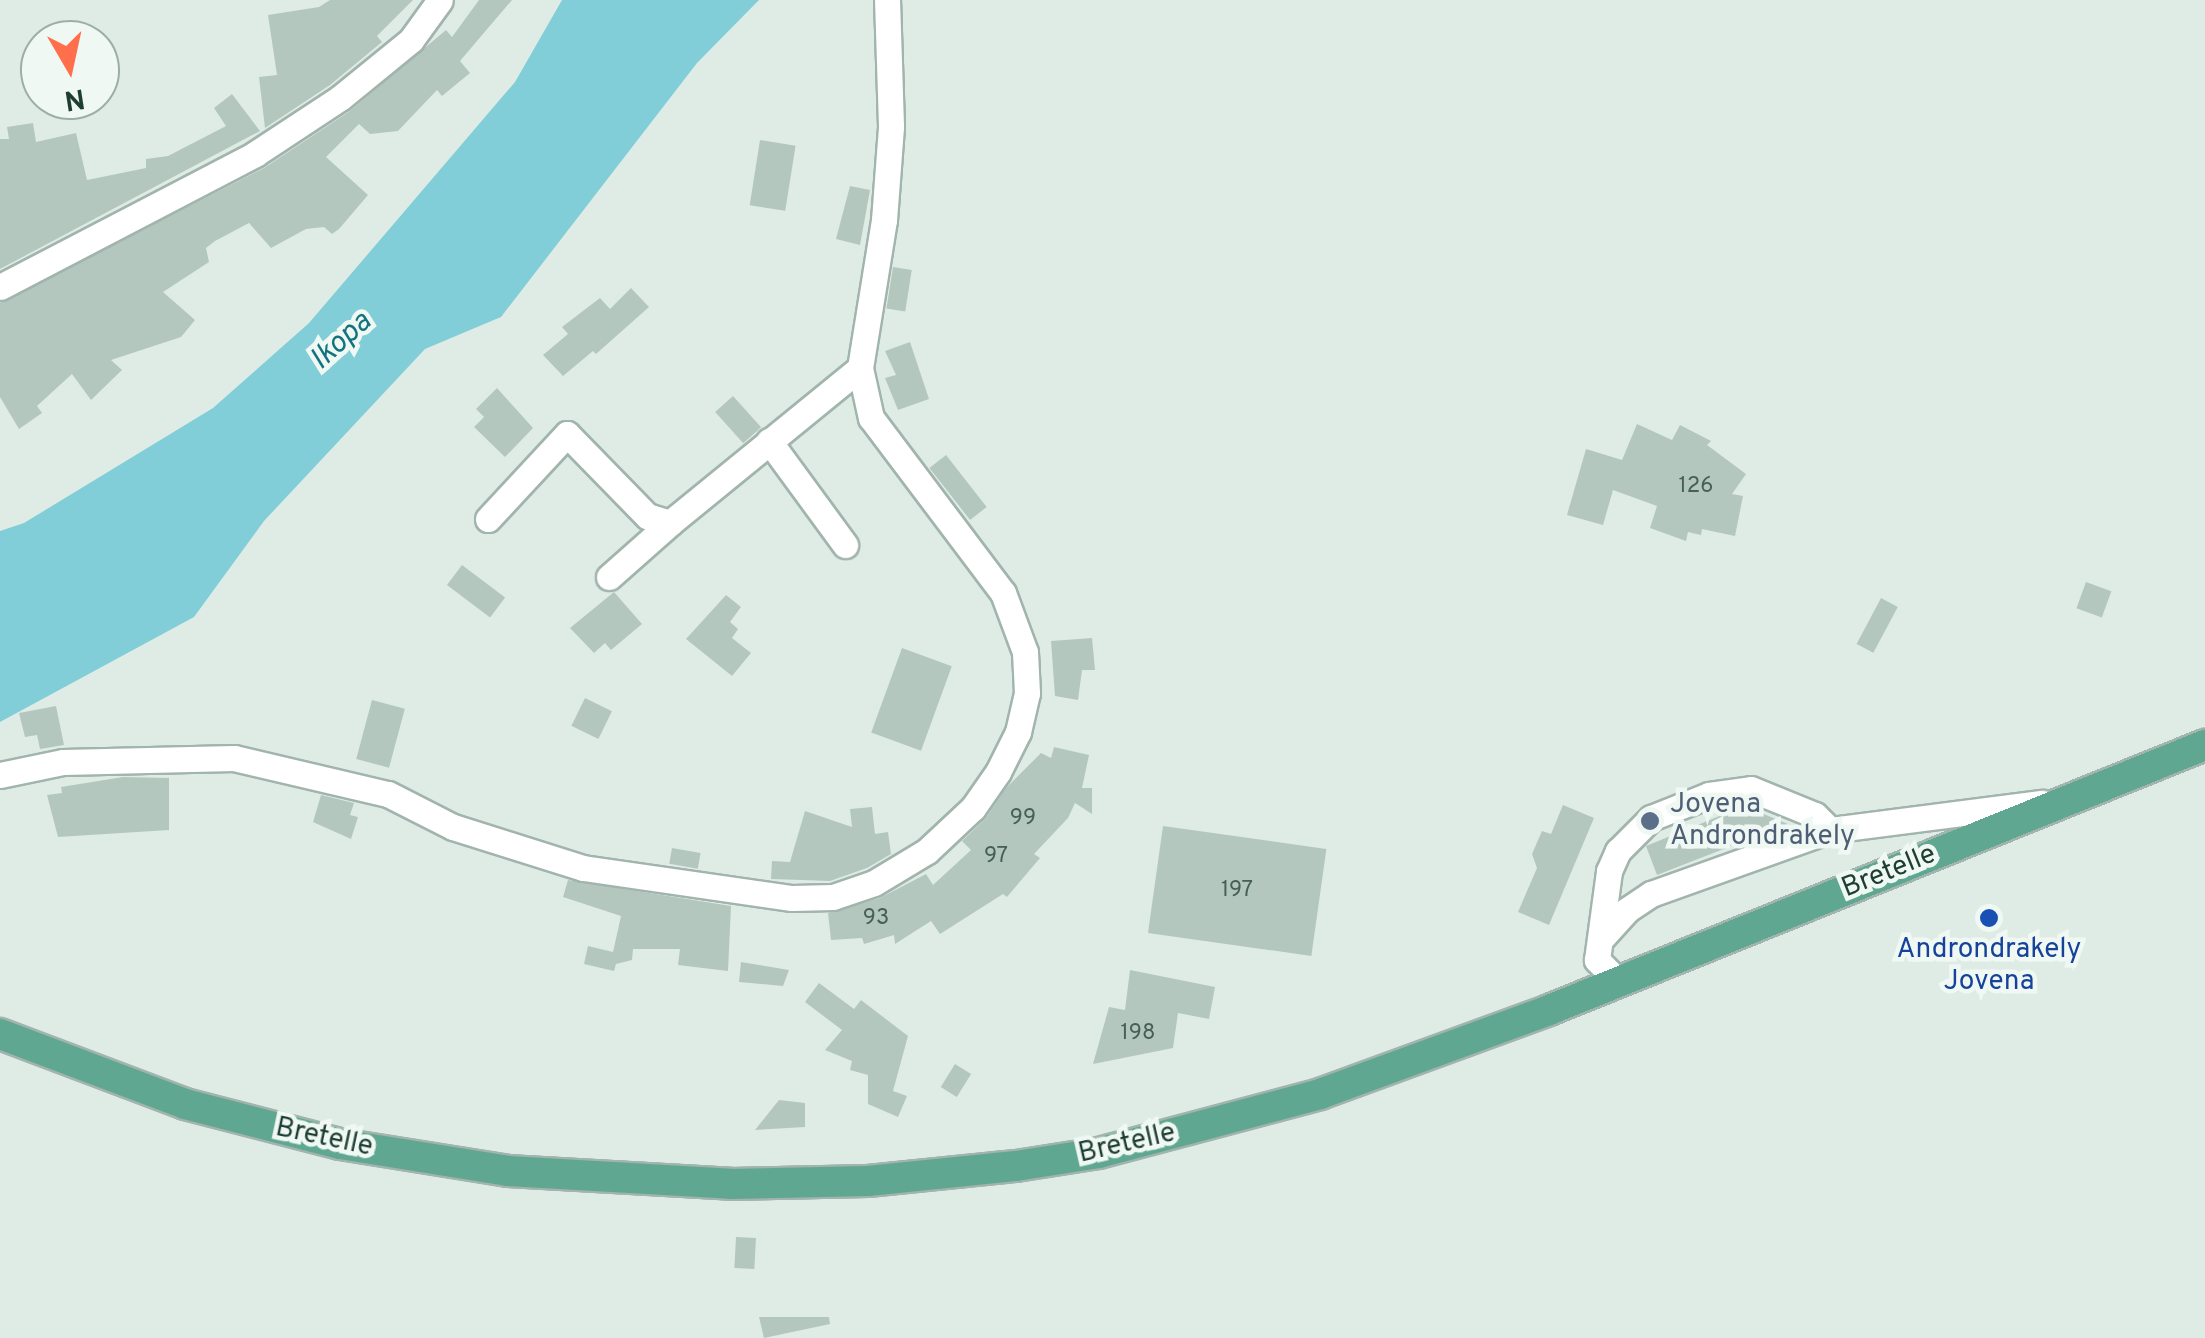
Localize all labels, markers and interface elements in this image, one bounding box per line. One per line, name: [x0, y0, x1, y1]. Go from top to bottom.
north arrow: [20, 20, 120, 120]
text: N: [62, 78, 87, 117]
water label: Ikopa: [304, 305, 380, 379]
house number: 126: [1679, 474, 1713, 500]
place label: Jovena Androndrakely: [1670, 788, 1855, 854]
house number: 99: [1010, 806, 1036, 832]
marker: Jovena Androndrakely: [1639, 810, 1661, 832]
street label: Bretelle: [1837, 838, 1941, 906]
house number: 97: [984, 844, 1008, 870]
house number: 197: [1221, 878, 1253, 904]
house number: 93: [863, 906, 889, 932]
marker: Androndrakely Jovena: [1978, 907, 2000, 929]
place label: Androndrakely Jovena: [1897, 933, 2081, 999]
house number: 198: [1121, 1021, 1155, 1047]
street label: Bretelle: [272, 1111, 376, 1165]
street label: Bretelle: [1075, 1117, 1179, 1171]

